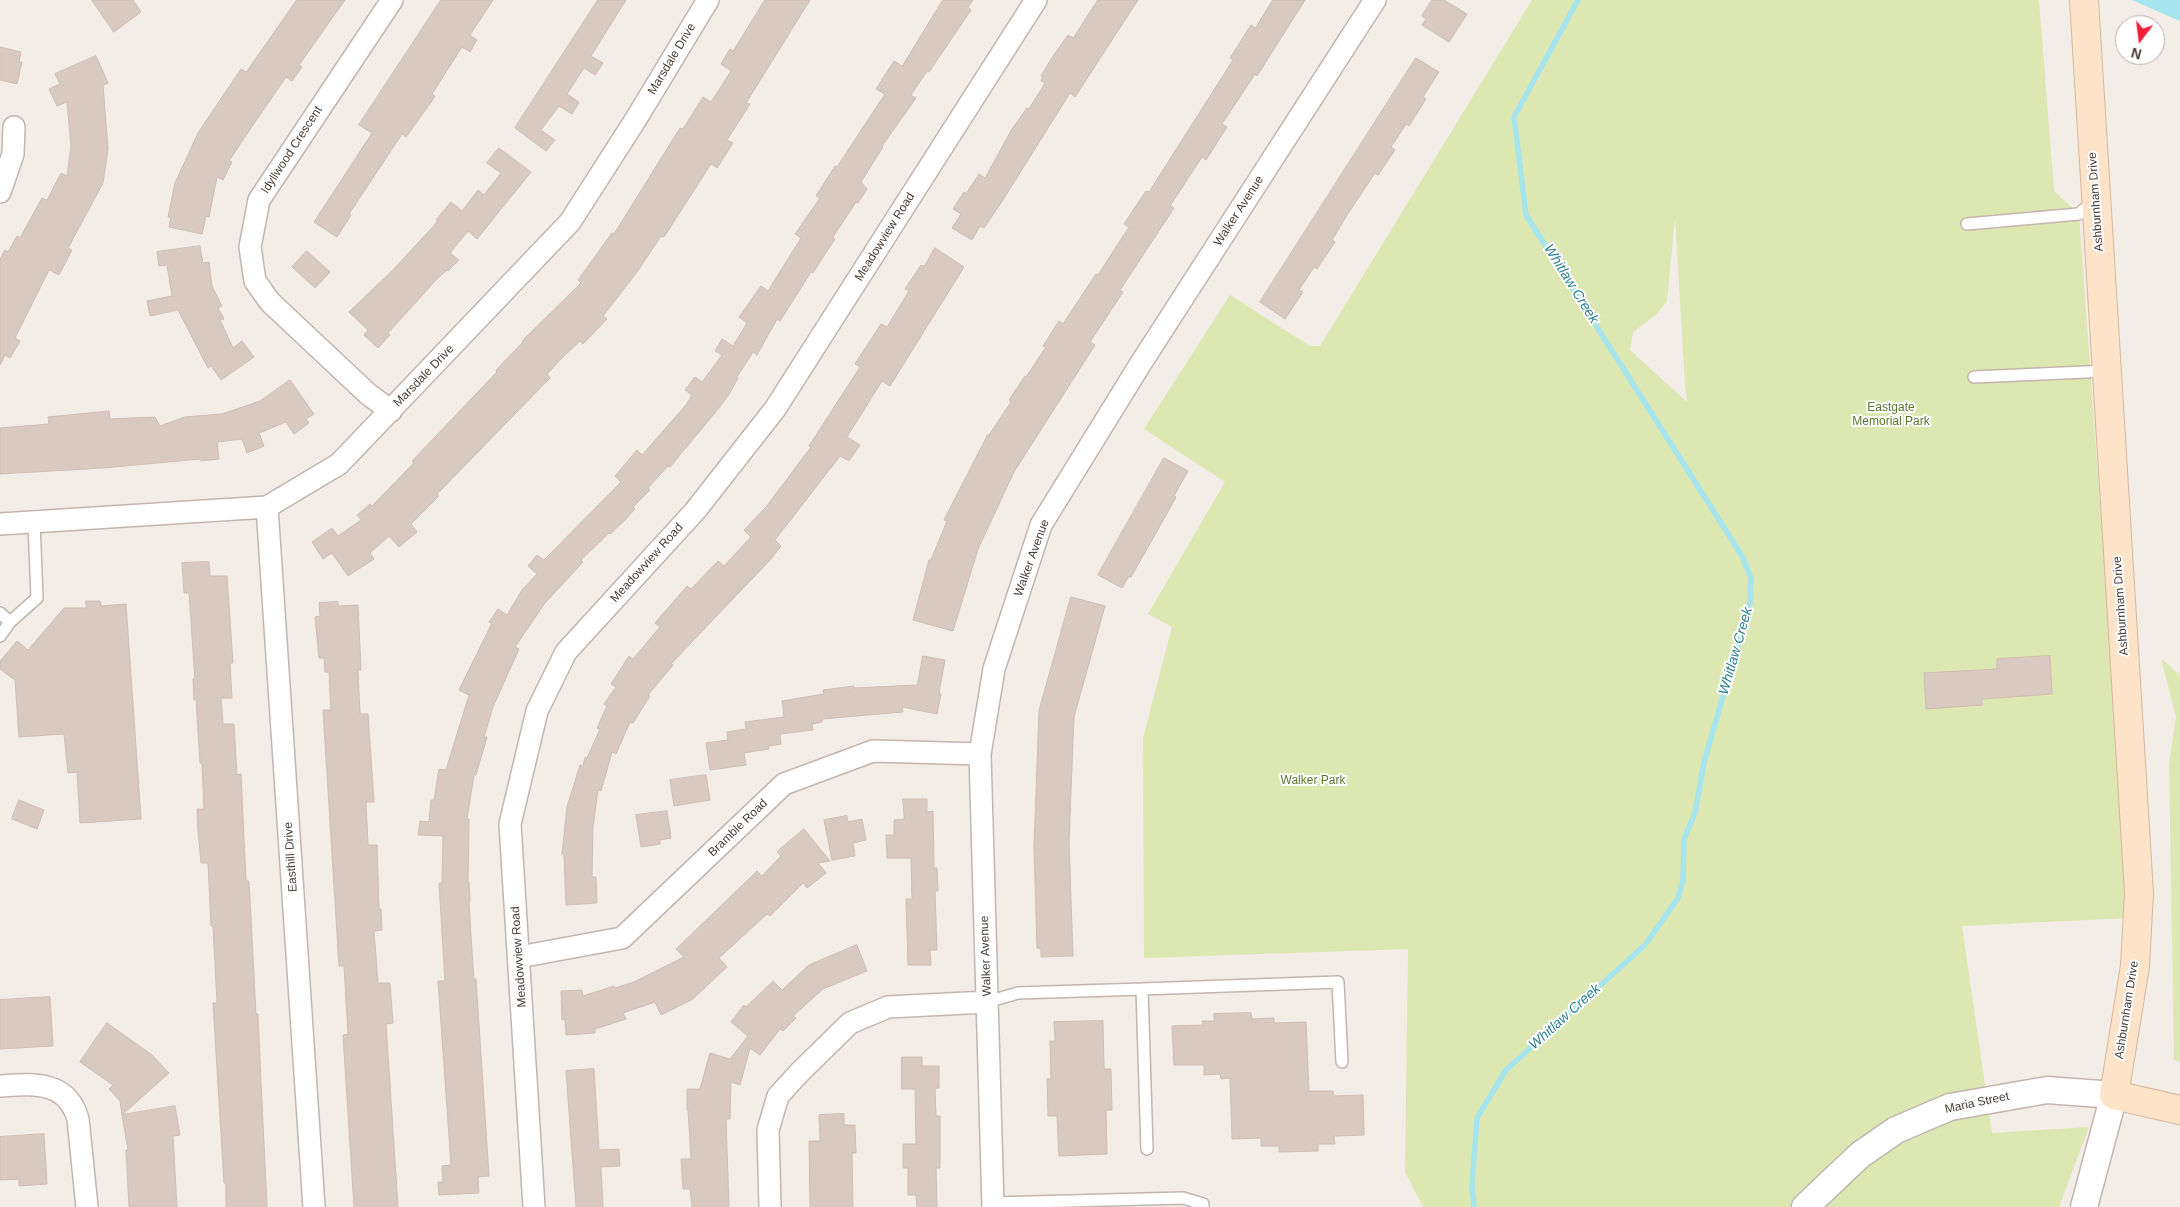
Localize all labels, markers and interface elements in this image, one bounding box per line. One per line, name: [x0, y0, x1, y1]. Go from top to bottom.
north arrow: [2115, 15, 2165, 65]
street label: Marsdale Drive: [645, 21, 699, 97]
text: N: [2129, 44, 2143, 63]
street label: Idyllwood Crescent: [258, 104, 326, 196]
street label: Ashburnham Drive: [2085, 152, 2107, 252]
street label: Walker Avenue: [1211, 173, 1267, 249]
street label: Meadowview Road: [852, 190, 918, 284]
water label: Whitlaw Creek: [1540, 241, 1602, 327]
street label: Marsdale Drive: [391, 342, 457, 410]
park label: Eastgate Memorial Park: [1852, 401, 1930, 429]
street label: Walker Avenue: [1011, 518, 1053, 598]
street label: Meadowview Road: [608, 521, 686, 605]
street label: Ashburnham Drive: [2110, 556, 2132, 656]
water label: Whitlaw Creek: [1715, 605, 1757, 697]
park label: Walker Park: [1281, 774, 1345, 788]
street label: Bramble Road: [705, 796, 771, 860]
street label: Easthill Drive: [281, 822, 301, 892]
street label: Meadowview Road: [508, 906, 530, 1008]
street label: Walker Avenue: [977, 915, 995, 997]
street label: Ashburnham Drive: [2112, 960, 2142, 1060]
water label: Whitlaw Creek: [1526, 981, 1604, 1053]
street label: Maria Street: [1944, 1089, 2010, 1117]

